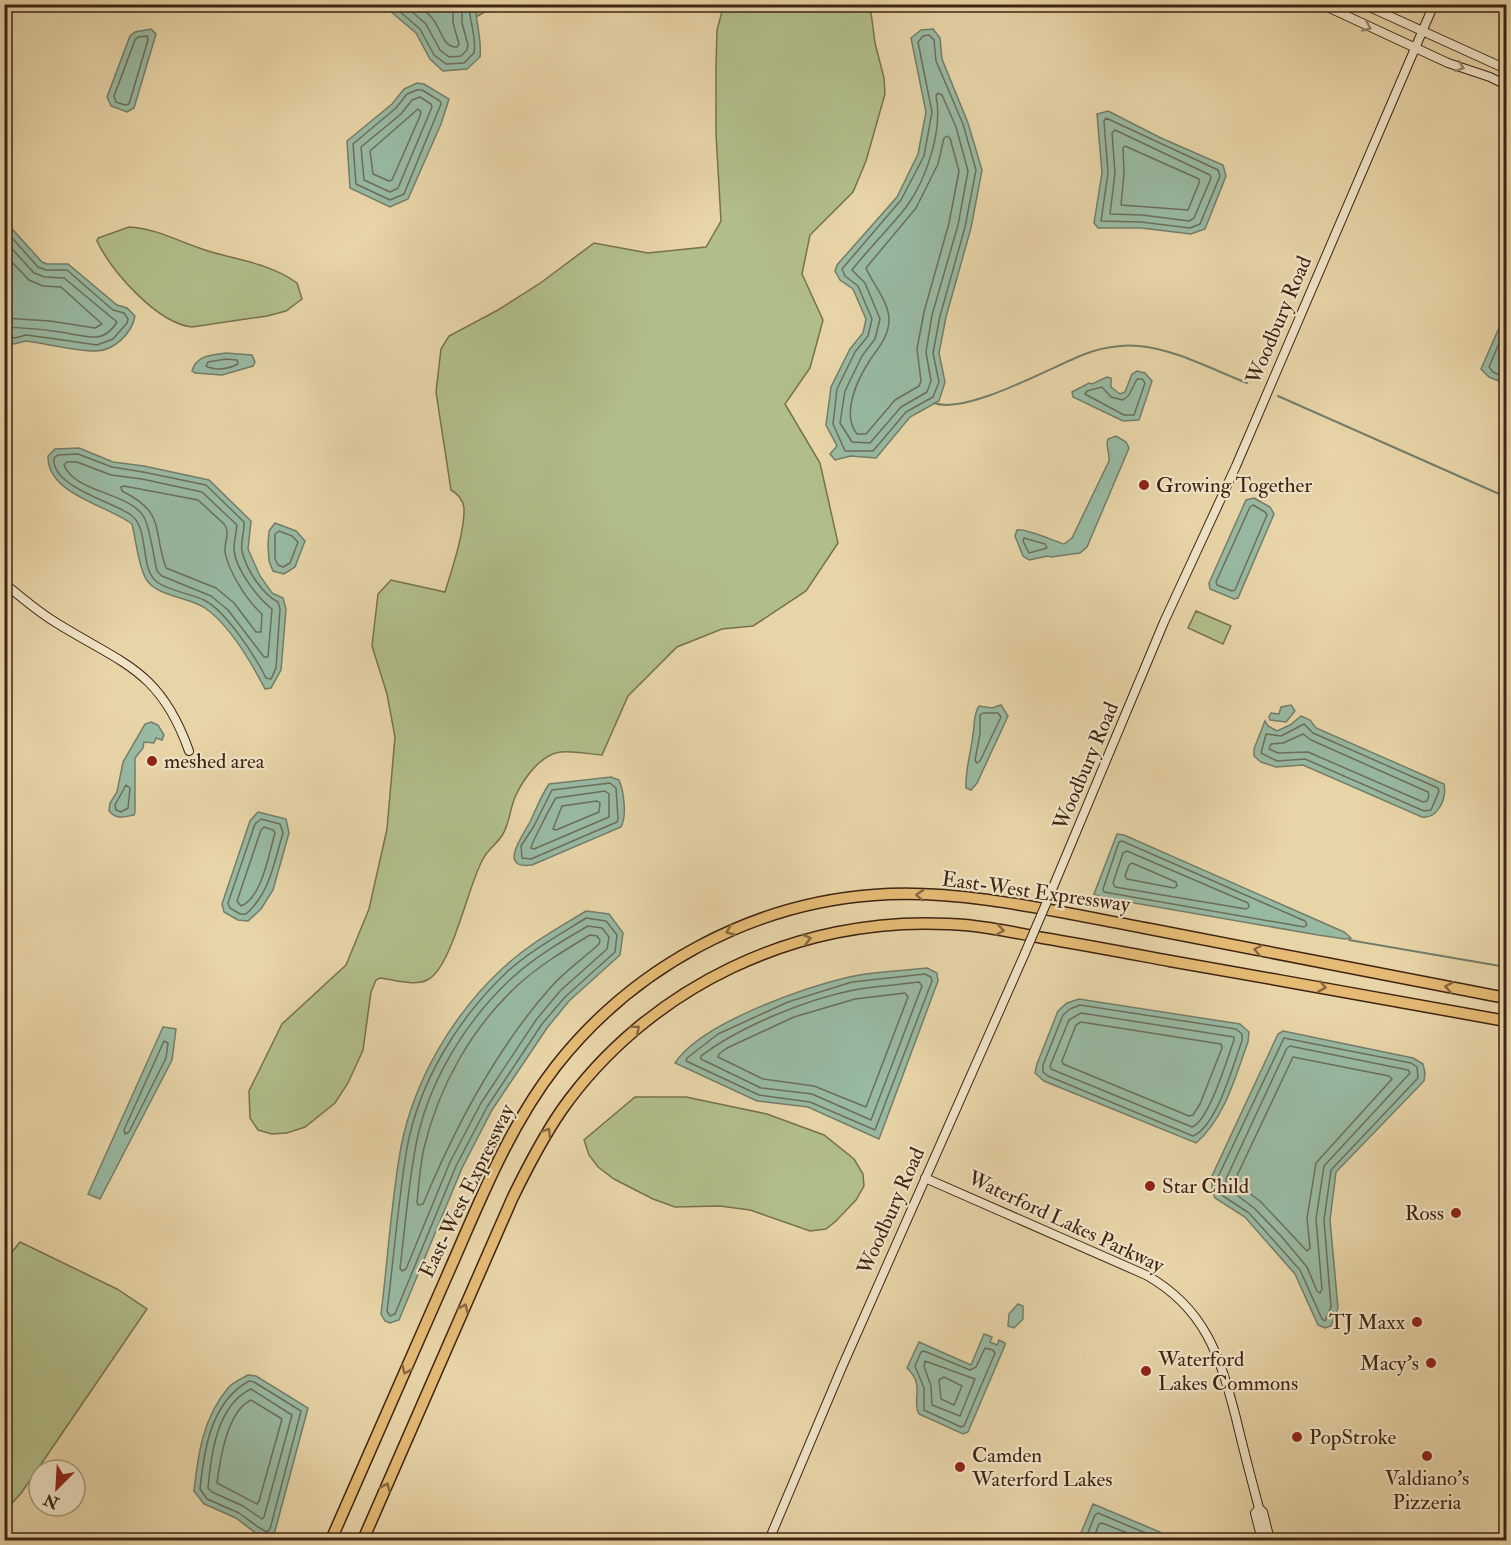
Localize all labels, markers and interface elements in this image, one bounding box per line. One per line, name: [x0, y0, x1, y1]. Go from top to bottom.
one-way arrow: [1361, 20, 1372, 32]
one-way arrow: [1454, 60, 1465, 72]
street label: Woodbury Road: [1240, 251, 1318, 389]
place label: Growing Together: [1156, 472, 1312, 499]
marker: Growing Together: [1137, 478, 1151, 492]
street label: Woodbury Road: [1047, 697, 1125, 835]
place label: meshed area: [164, 748, 265, 775]
marker: meshed area: [145, 754, 159, 768]
street label: East-West Expressway: [940, 865, 1133, 919]
one-way arrow: [916, 889, 925, 902]
one-way arrow: [995, 923, 1005, 936]
one-way arrow: [726, 924, 737, 936]
one-way arrow: [801, 934, 812, 946]
one-way arrow: [1253, 944, 1263, 957]
one-way arrow: [1317, 980, 1327, 993]
one-way arrow: [1444, 982, 1454, 994]
one-way arrow: [629, 1025, 640, 1036]
street label: East-West Expressway: [413, 1099, 521, 1282]
one-way arrow: [540, 1128, 552, 1138]
street label: Woodbury Road: [850, 1143, 931, 1280]
street label: Waterford Lakes Parkway: [963, 1164, 1169, 1280]
place label: Star Child: [1162, 1173, 1250, 1200]
marker: Star Child: [1143, 1179, 1157, 1193]
place label: Ross: [1405, 1200, 1444, 1227]
marker: Ross: [1449, 1206, 1463, 1220]
one-way arrow: [457, 1304, 469, 1315]
place label: TJ Maxx: [1329, 1309, 1406, 1336]
marker: TJ Maxx: [1410, 1315, 1424, 1329]
place label: Waterford Lakes Commons: [1157, 1346, 1298, 1397]
place label: Macy's: [1360, 1350, 1419, 1377]
marker: Macy's: [1424, 1356, 1438, 1370]
one-way arrow: [401, 1364, 413, 1375]
marker: Waterford Lakes Commons: [1139, 1364, 1153, 1378]
place label: PopStroke: [1309, 1424, 1396, 1451]
marker: PopStroke: [1290, 1430, 1304, 1444]
place label: Camden Waterford Lakes: [971, 1442, 1112, 1493]
marker: Valdiano's Pizzeria: [1420, 1449, 1434, 1463]
north arrow: [27, 1458, 87, 1518]
marker: Camden Waterford Lakes: [953, 1460, 967, 1474]
place label: Valdiano's Pizzeria: [1385, 1465, 1469, 1516]
one-way arrow: [379, 1482, 391, 1493]
text: N: [40, 1488, 63, 1513]

